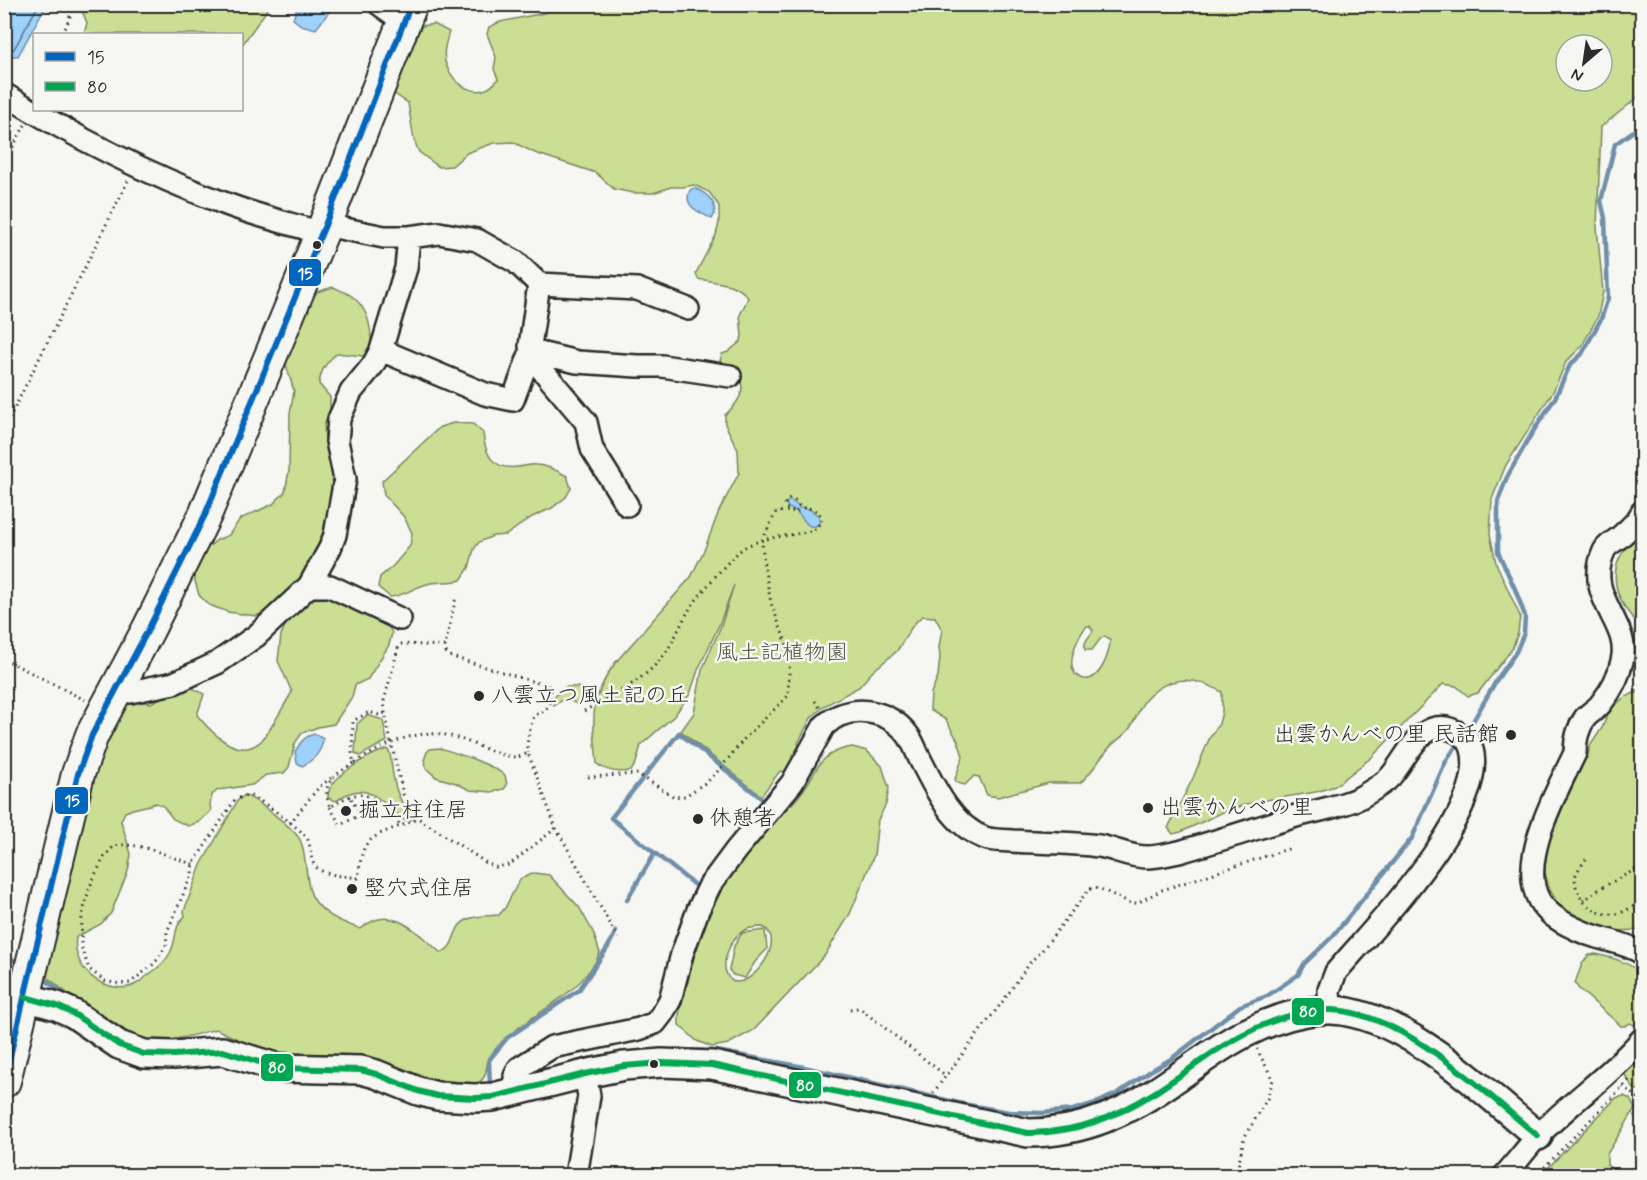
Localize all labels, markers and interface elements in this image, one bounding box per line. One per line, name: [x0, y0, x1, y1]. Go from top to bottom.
legend: [33, 33, 243, 111]
north arrow: [1554, 33, 1614, 93]
text: 15: [87, 46, 105, 70]
text: N: [1568, 63, 1587, 87]
text: 80: [87, 76, 107, 100]
unlabelled marker: [311, 239, 323, 251]
line badge: 15: [288, 258, 322, 287]
text: 15: [297, 264, 313, 285]
park label: 風土記植物園: [716, 639, 848, 667]
place label: 八雲立つ風土記の丘: [491, 682, 689, 710]
marker: 八雲立つ風土記の丘: [472, 689, 486, 703]
place label: 出雲かんべの里 民話館: [1273, 721, 1499, 749]
marker: 出雲かんべの里 民話館: [1504, 728, 1518, 742]
line badge: 15: [54, 786, 89, 815]
text: 15: [64, 791, 80, 812]
place label: 出雲かんべの里: [1160, 794, 1314, 822]
place label: 掘立柱住居: [358, 797, 468, 825]
marker: 出雲かんべの里: [1141, 801, 1155, 815]
marker: 掘立柱住居: [339, 804, 353, 818]
place label: 休憩者: [710, 805, 776, 833]
marker: 休憩者: [691, 812, 705, 826]
place label: 竪穴式住居: [364, 875, 474, 903]
marker: 竪穴式住居: [345, 882, 359, 896]
line badge: 80: [1291, 997, 1325, 1026]
text: 80: [1299, 1002, 1317, 1023]
line badge: 80: [260, 1053, 294, 1082]
text: 80: [268, 1058, 286, 1079]
unlabelled marker: [648, 1058, 660, 1070]
line badge: 80: [788, 1071, 822, 1099]
text: 80: [796, 1076, 814, 1097]

